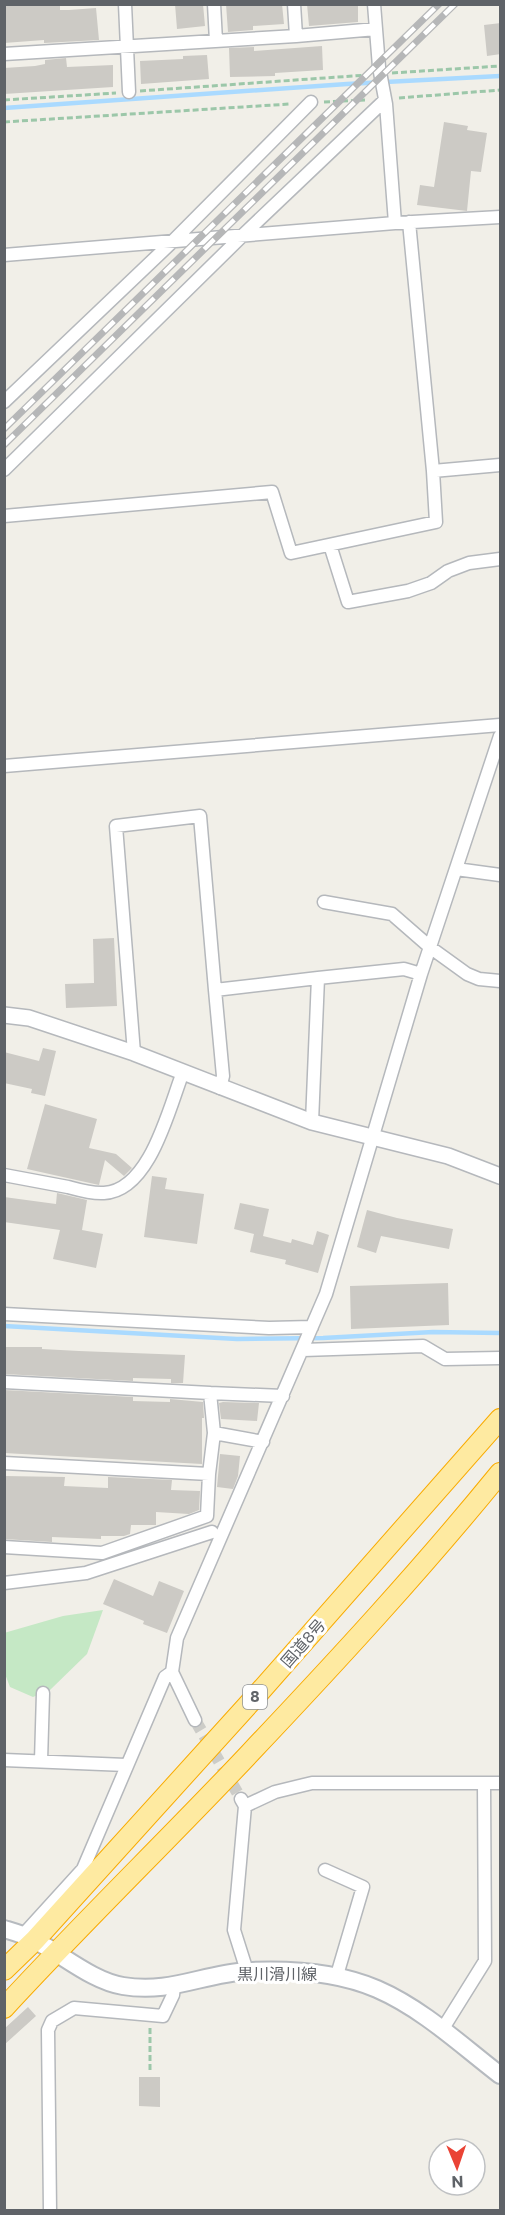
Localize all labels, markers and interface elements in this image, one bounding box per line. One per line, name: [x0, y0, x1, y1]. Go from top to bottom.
street label: 国道8号: [277, 1615, 329, 1671]
road number: 8: [243, 1685, 267, 1709]
street label: 黒川滑川線: [237, 1964, 317, 1983]
north arrow: [427, 2137, 487, 2197]
text: N: [451, 2173, 464, 2192]

